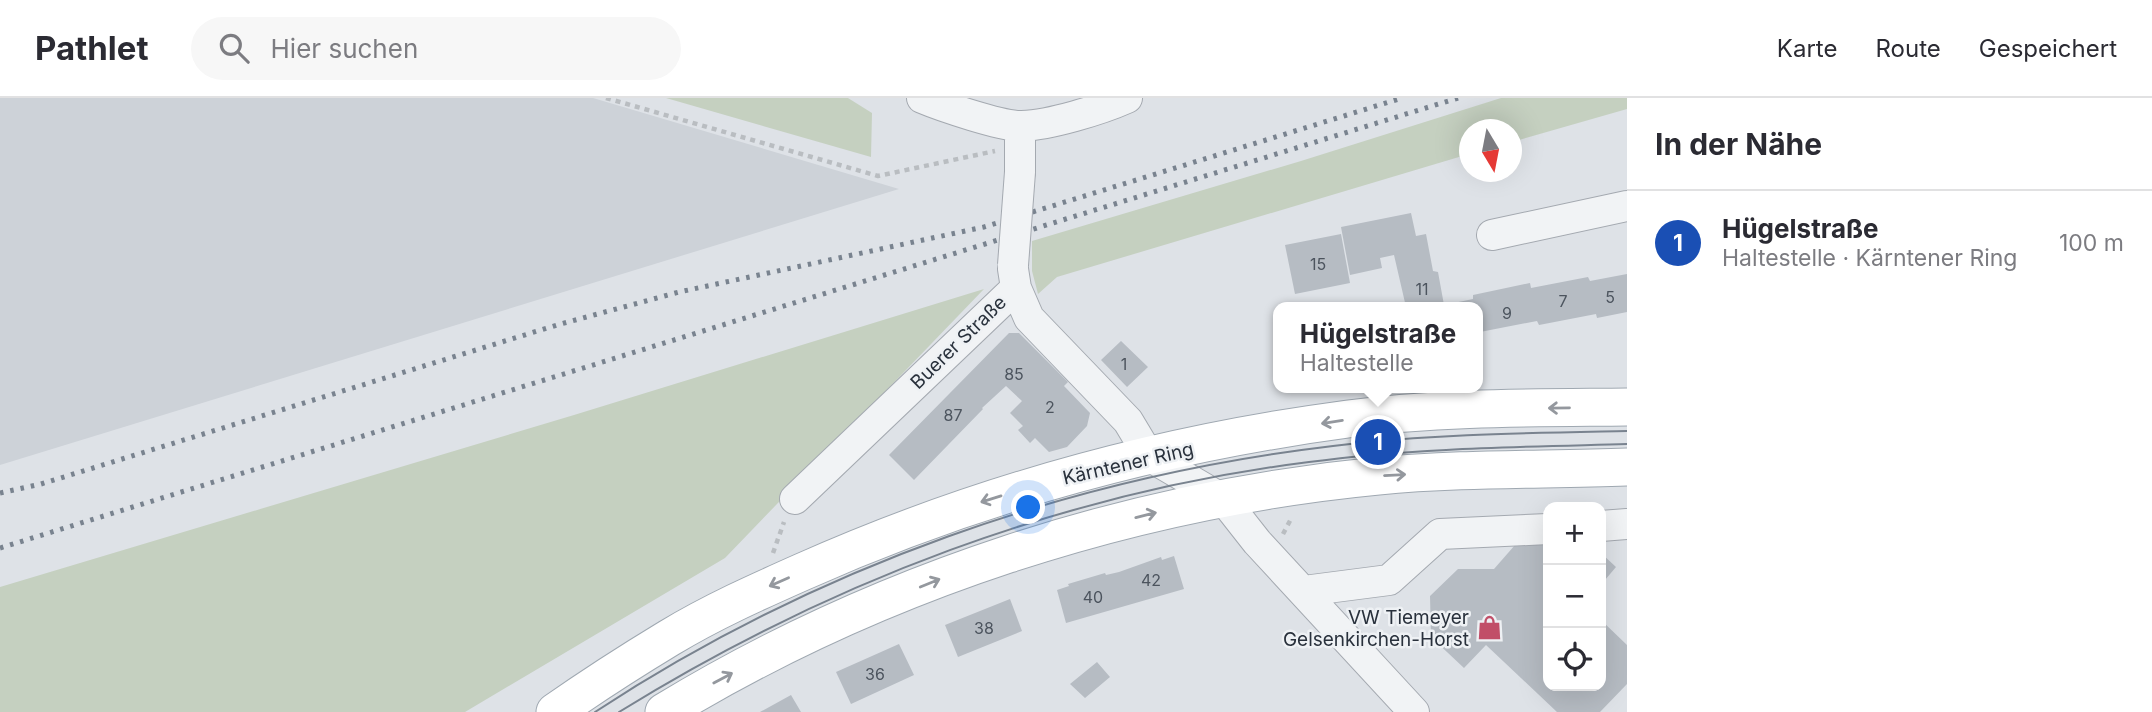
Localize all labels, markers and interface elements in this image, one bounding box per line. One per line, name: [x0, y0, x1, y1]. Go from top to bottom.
search box: [191, 17, 681, 80]
text: Pathlet: [35, 28, 149, 68]
icon: search: [215, 29, 253, 67]
text: Hier suchen: [271, 33, 418, 64]
text: Karte: [1777, 34, 1837, 63]
text: Route: [1875, 34, 1941, 63]
text: Gespeichert: [1979, 34, 2117, 63]
north arrow: [1459, 119, 1522, 182]
text: In der Nähe: [1655, 126, 1822, 162]
text: Hügelstraße: [1722, 213, 1879, 244]
text: 1: [1673, 229, 1683, 257]
text: 100 m: [2059, 229, 2124, 257]
text: Haltestelle · Kärntener Ring: [1722, 244, 2017, 272]
house number: 15: [1310, 254, 1326, 274]
house number: 11: [1415, 279, 1429, 299]
house number: 5: [1605, 287, 1615, 307]
street label: Buerer Straße: [906, 291, 1011, 394]
house number: 7: [1558, 291, 1568, 311]
popup: [1273, 302, 1483, 393]
house number: 9: [1502, 303, 1512, 323]
text: Hügelstraße: [1300, 318, 1456, 349]
text: Haltestelle: [1300, 349, 1414, 377]
house number: 1: [1121, 354, 1127, 374]
house number: 85: [1004, 364, 1024, 384]
house number: 2: [1045, 397, 1055, 417]
one-way arrow: [1548, 401, 1571, 415]
house number: 87: [944, 405, 962, 425]
one-way arrow: [1321, 416, 1344, 429]
pin: 1: [1355, 416, 1401, 468]
street label: Kärntener Ring: [1060, 437, 1196, 490]
one-way arrow: [1383, 469, 1406, 482]
your location: [1011, 490, 1045, 524]
one-way arrow: [980, 494, 1002, 507]
map controls: [1543, 502, 1606, 691]
button: +: [1543, 502, 1606, 565]
one-way arrow: [1134, 508, 1157, 521]
button: −: [1543, 565, 1606, 628]
house number: 42: [1141, 570, 1161, 590]
one-way arrow: [769, 576, 791, 589]
one-way arrow: [918, 576, 940, 589]
house number: 40: [1083, 587, 1103, 607]
place label: VW Tiemeyer Gelsenkirchen-Horst: [1283, 606, 1469, 651]
shop icon: VW Tiemeyer Gelsenkirchen-Horst: [1475, 614, 1503, 642]
house number: 38: [974, 618, 994, 638]
button: locate: [1543, 628, 1606, 691]
house number: 36: [865, 664, 885, 684]
one-way arrow: [712, 671, 733, 684]

